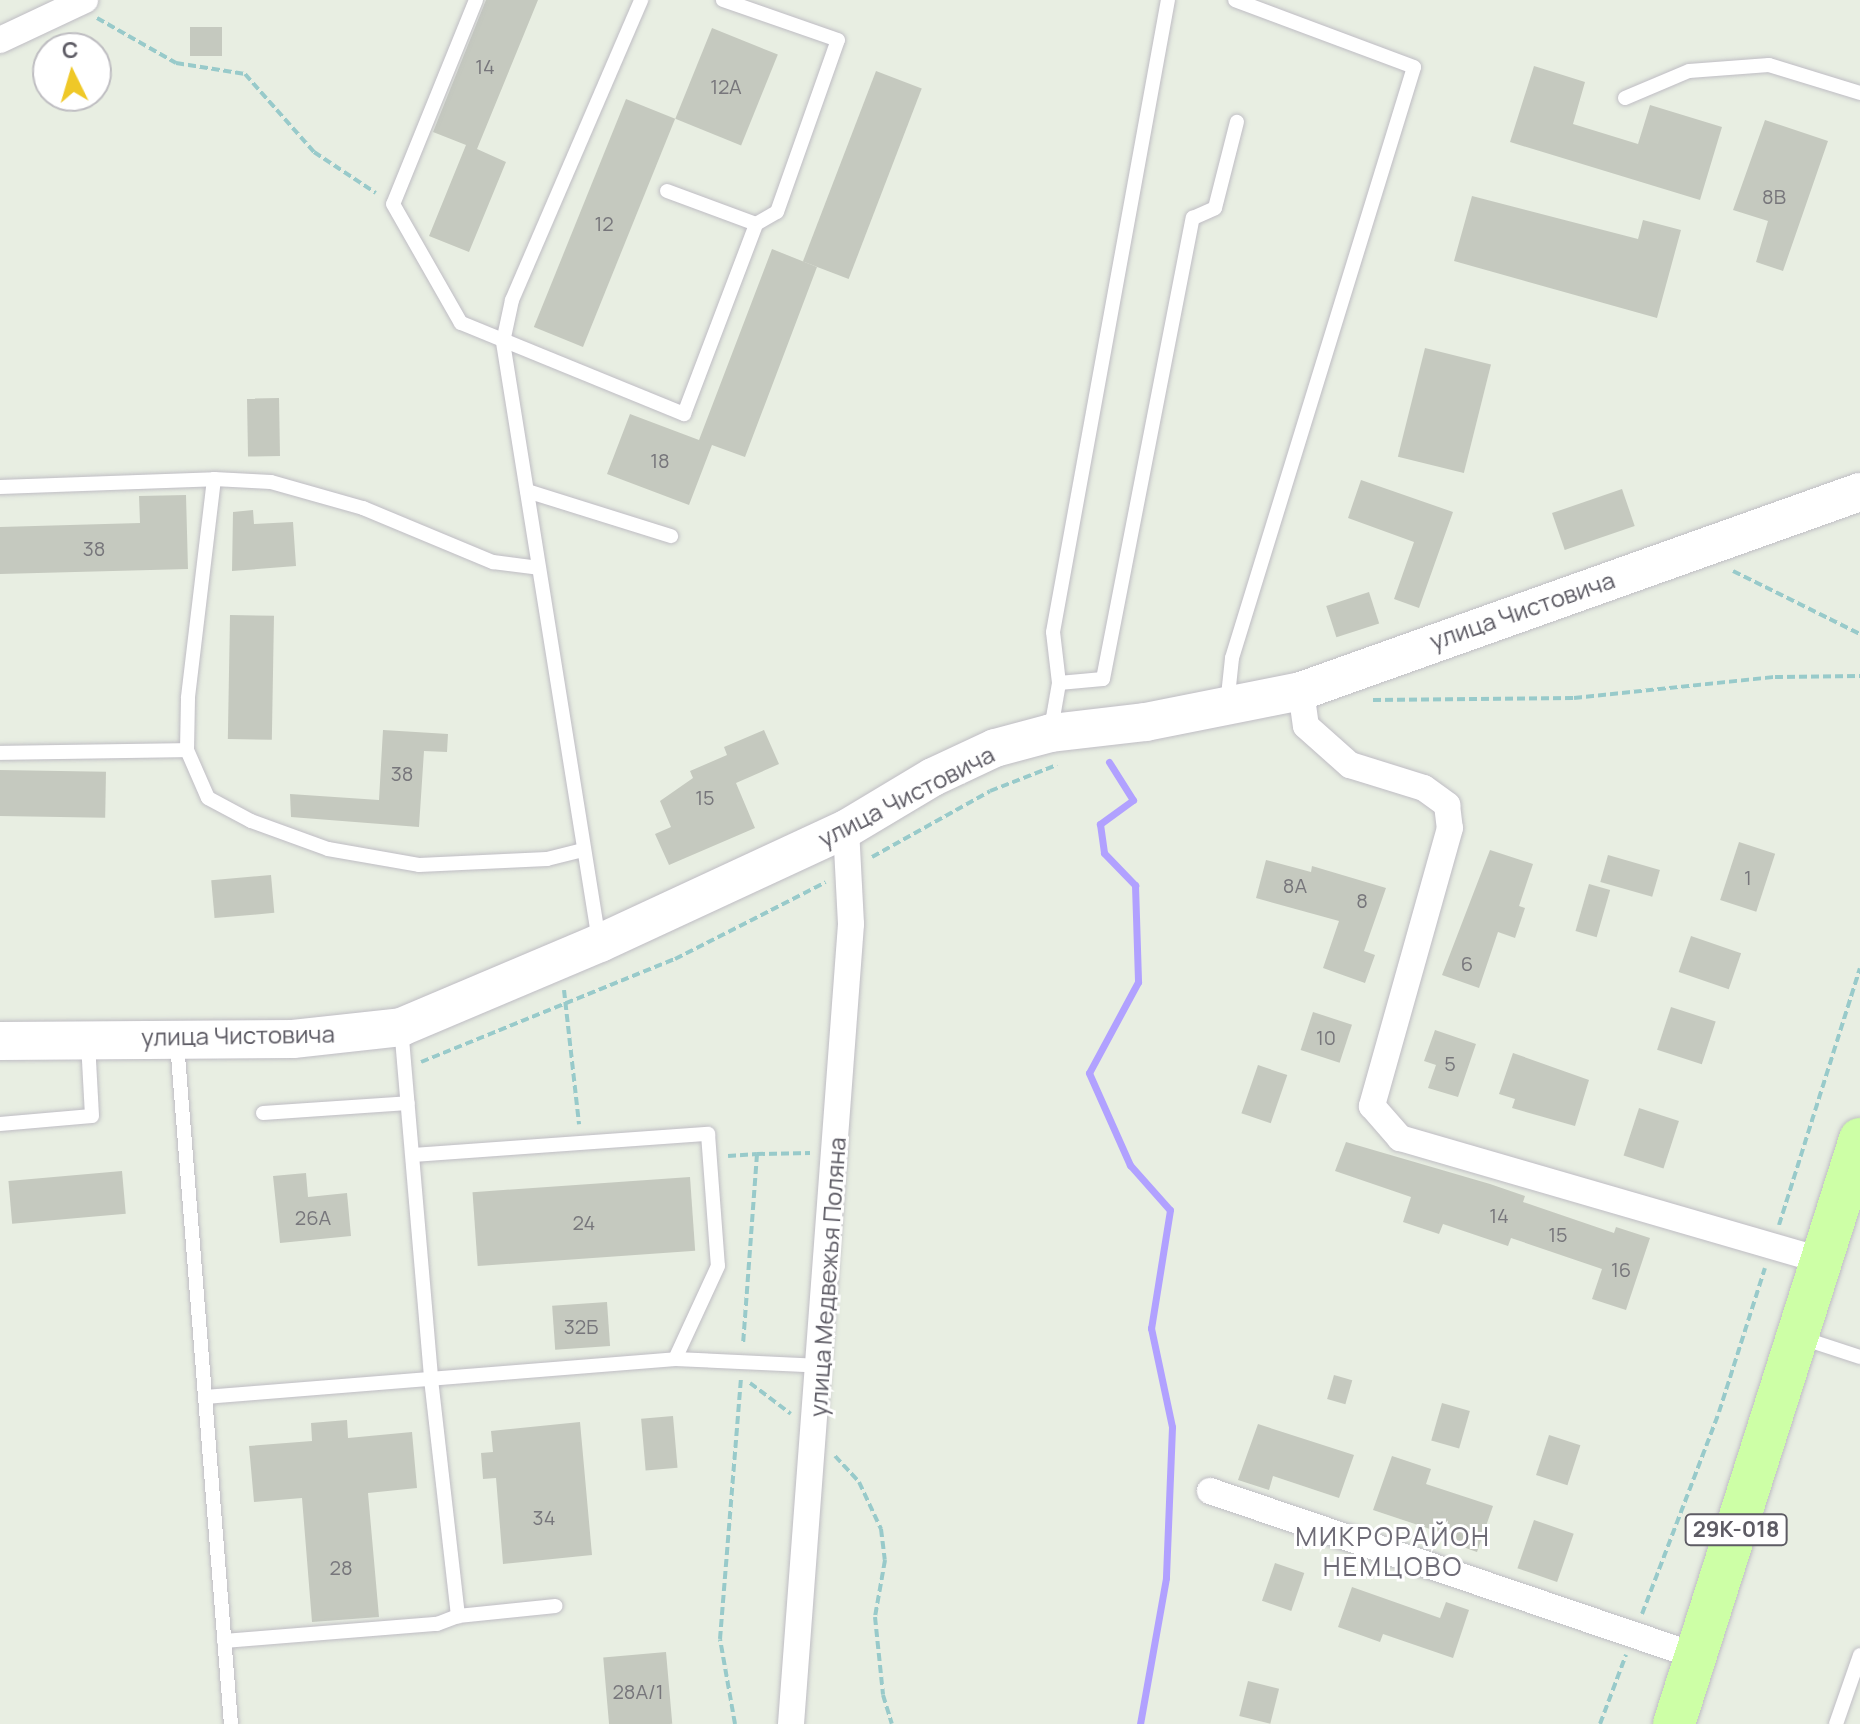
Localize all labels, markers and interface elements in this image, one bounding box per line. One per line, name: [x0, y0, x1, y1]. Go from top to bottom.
north arrow: [32, 32, 112, 112]
text: С: [61, 34, 79, 66]
house number: 14: [475, 54, 495, 78]
house number: 12А: [710, 74, 742, 98]
house number: 8В: [1762, 184, 1786, 208]
house number: 12: [594, 211, 614, 235]
house number: 18: [650, 448, 670, 472]
house number: 38: [83, 536, 105, 560]
street label: улица Чистовича: [1426, 565, 1618, 655]
street label: улица Чистовича: [813, 739, 999, 853]
house number: 38: [391, 761, 413, 785]
house number: 15: [695, 785, 715, 809]
house number: 1: [1744, 865, 1752, 889]
house number: 8А: [1283, 873, 1307, 897]
house number: 8: [1356, 888, 1368, 912]
house number: 6: [1461, 951, 1473, 975]
street label: улица Чистовича: [141, 1019, 335, 1051]
house number: 10: [1316, 1025, 1336, 1049]
house number: 5: [1444, 1051, 1456, 1075]
street label: улица Медвежья Поляна: [803, 1136, 851, 1418]
house number: 14: [1489, 1203, 1509, 1227]
house number: 26А: [295, 1205, 331, 1229]
house number: 24: [573, 1210, 595, 1234]
house number: 15: [1548, 1222, 1568, 1246]
house number: 16: [1611, 1257, 1631, 1281]
house number: 32Б: [564, 1314, 598, 1338]
house number: 34: [533, 1505, 555, 1529]
road number: 29К-018: [1684, 1512, 1788, 1548]
district label: МИКРОРАЙОН НЕМЦОВО: [1295, 1521, 1491, 1582]
house number: 28: [329, 1555, 353, 1579]
house number: 28А/1: [612, 1679, 664, 1703]

